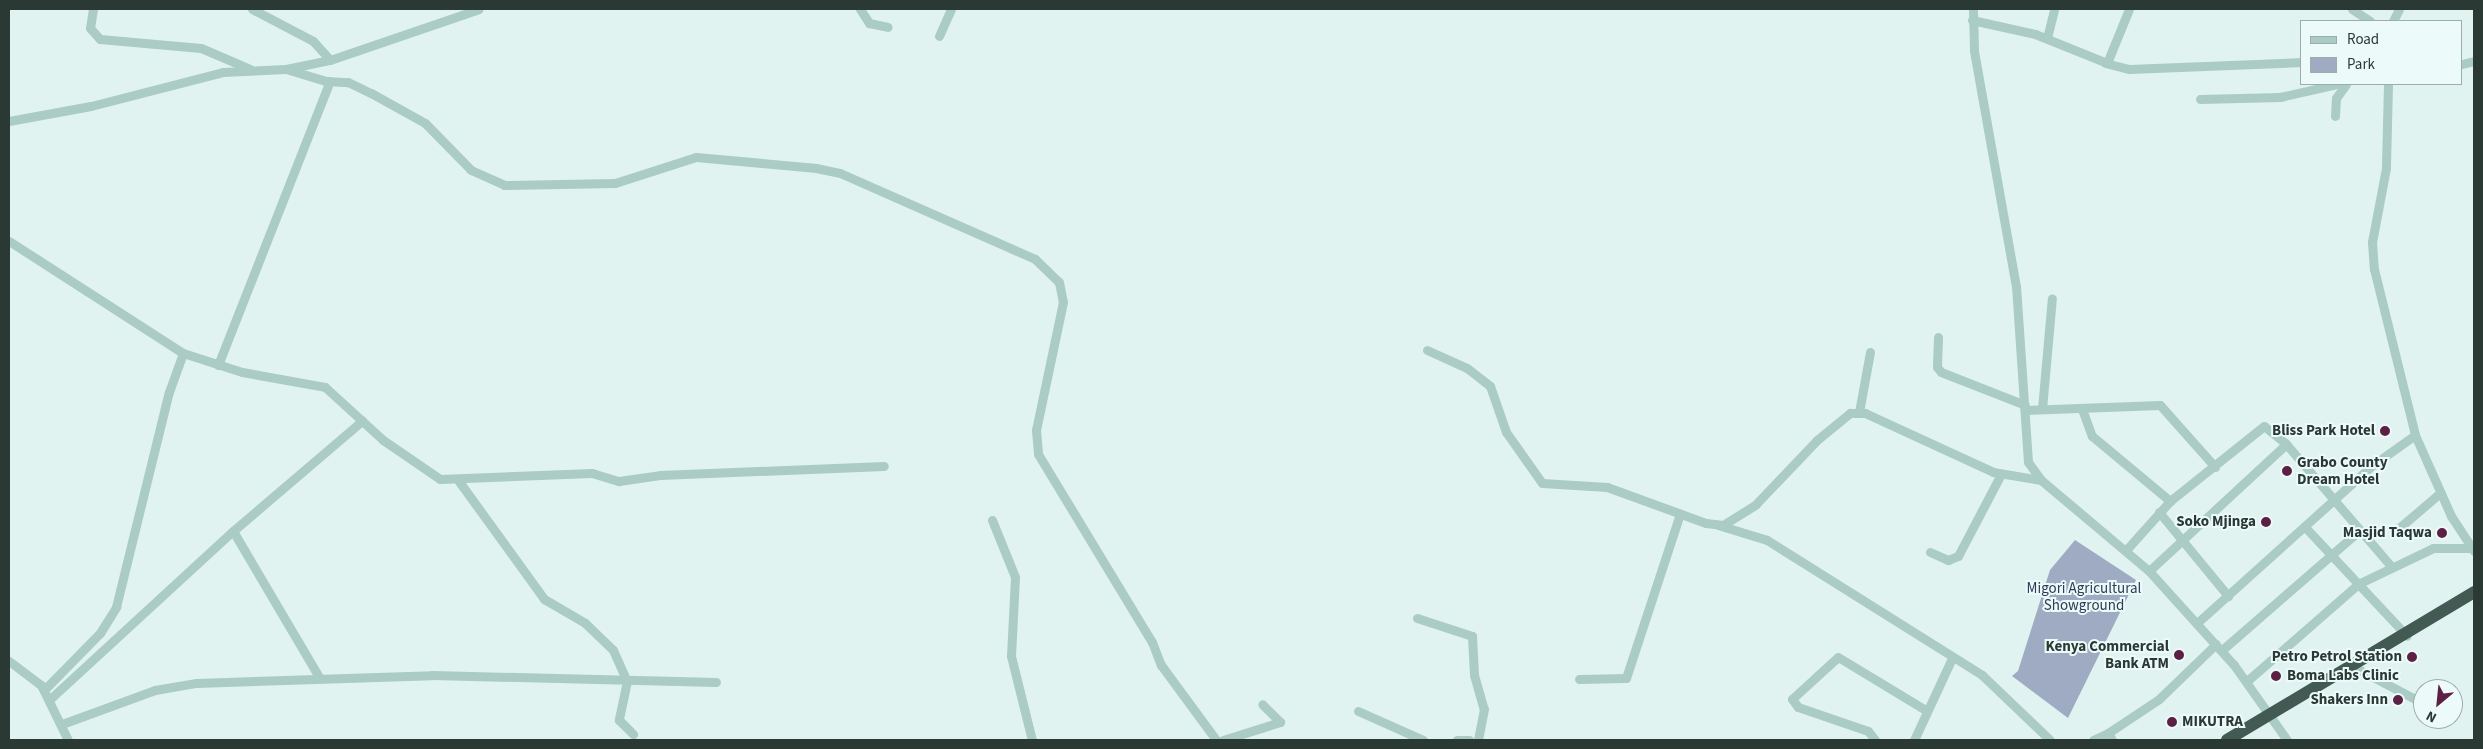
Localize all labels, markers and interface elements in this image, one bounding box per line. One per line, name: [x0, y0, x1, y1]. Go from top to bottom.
legend: [2300, 20, 2463, 85]
text: Road: [2347, 29, 2379, 50]
text: Park: [2347, 54, 2375, 75]
place label: Bliss Park Hotel: [2272, 422, 2375, 440]
marker: Bliss Park Hotel: [2379, 425, 2391, 437]
place label: Grabo County Dream Hotel: [2297, 453, 2388, 488]
marker: Grabo County Dream Hotel: [2281, 465, 2293, 477]
place label: Soko Mjinga: [2176, 513, 2256, 531]
marker: Soko Mjinga: [2260, 516, 2272, 528]
place label: Masjid Taqwa: [2343, 524, 2432, 542]
marker: Masjid Taqwa: [2436, 527, 2448, 539]
park label: Migori Agricultural Showground: [2027, 579, 2141, 614]
place label: Kenya Commercial Bank ATM: [2046, 637, 2169, 672]
place label: Petro Petrol Station: [2272, 648, 2402, 666]
marker: Kenya Commercial Bank ATM: [2173, 649, 2185, 661]
marker: Petro Petrol Station: [2406, 651, 2418, 663]
place label: Boma Labs Clinic: [2287, 667, 2399, 685]
marker: Boma Labs Clinic: [2269, 669, 2283, 683]
north arrow: [2413, 679, 2463, 729]
place label: Shakers Inn: [2310, 691, 2388, 709]
marker: Shakers Inn: [2392, 694, 2404, 706]
text: N: [2423, 705, 2440, 727]
place label: MIKUTRA: [2182, 713, 2243, 731]
marker: MIKUTRA: [2166, 716, 2178, 728]

